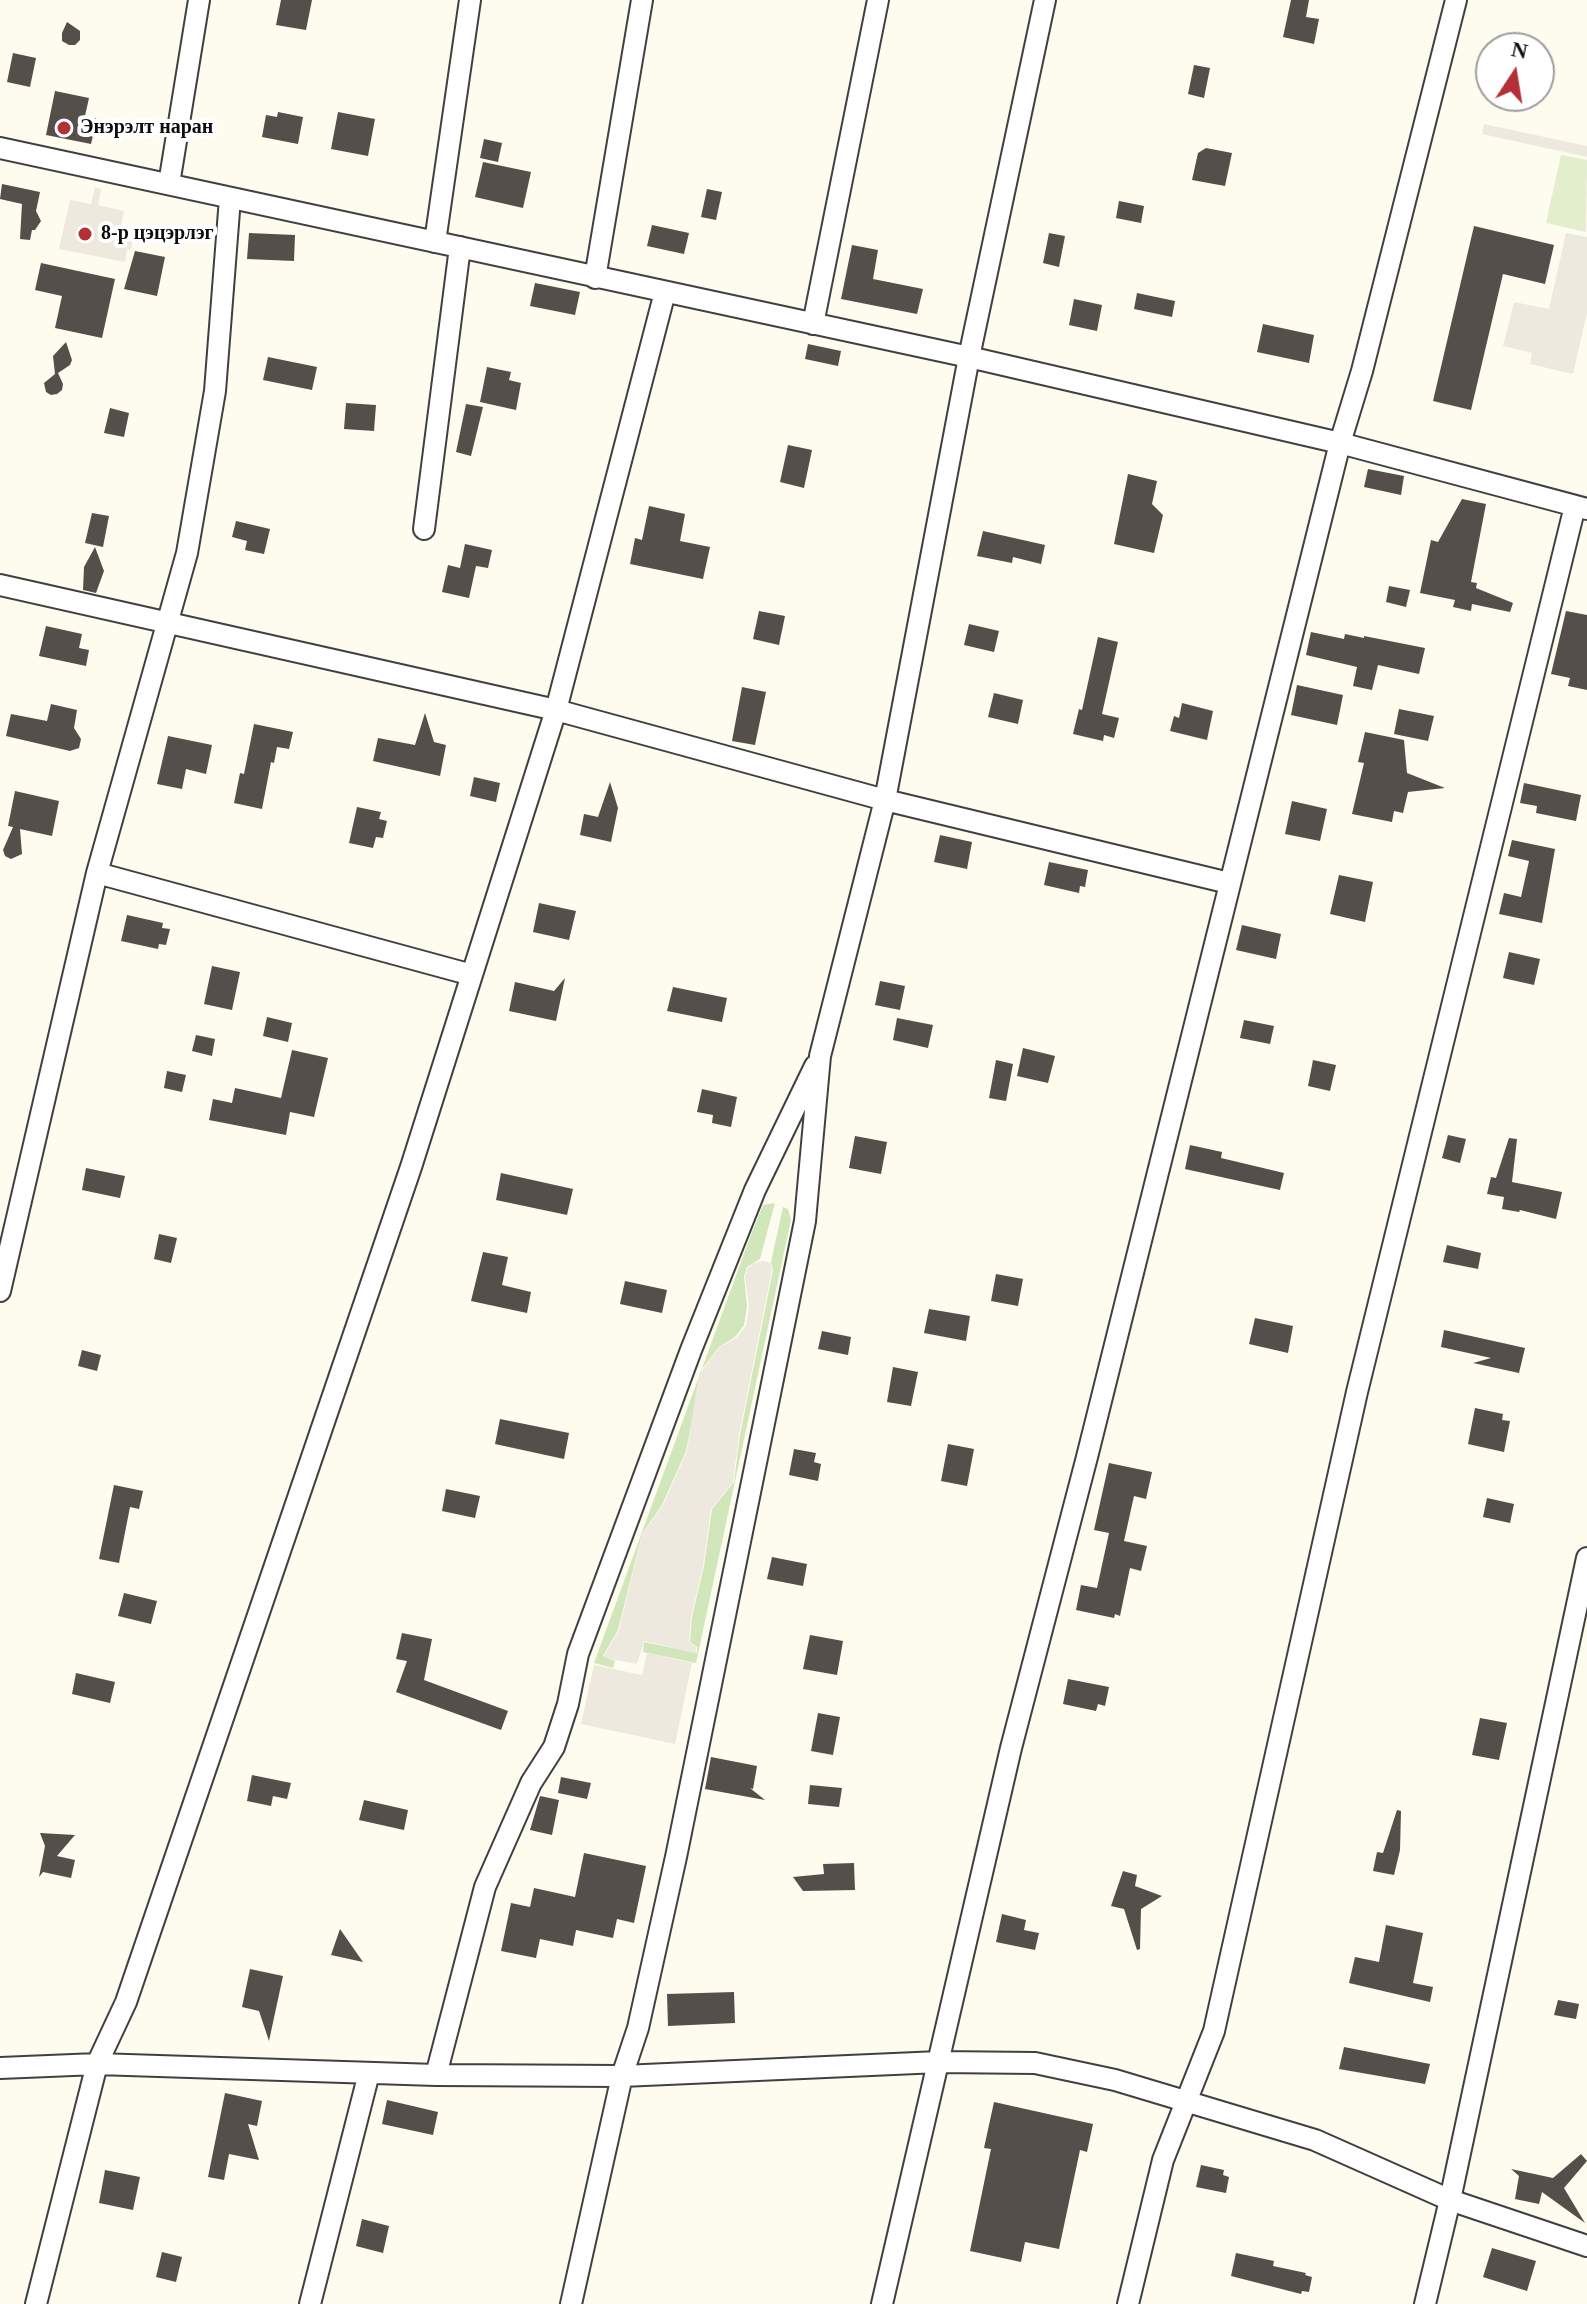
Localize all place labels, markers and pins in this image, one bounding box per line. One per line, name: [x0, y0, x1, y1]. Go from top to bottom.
place label: Энэрэлт наран: [80, 116, 213, 140]
marker: Энэрэлт наран: [55, 119, 73, 137]
place label: 8-р цэцэрлэг: [101, 222, 214, 246]
marker: 8-р цэцэрлэг: [76, 225, 94, 243]

